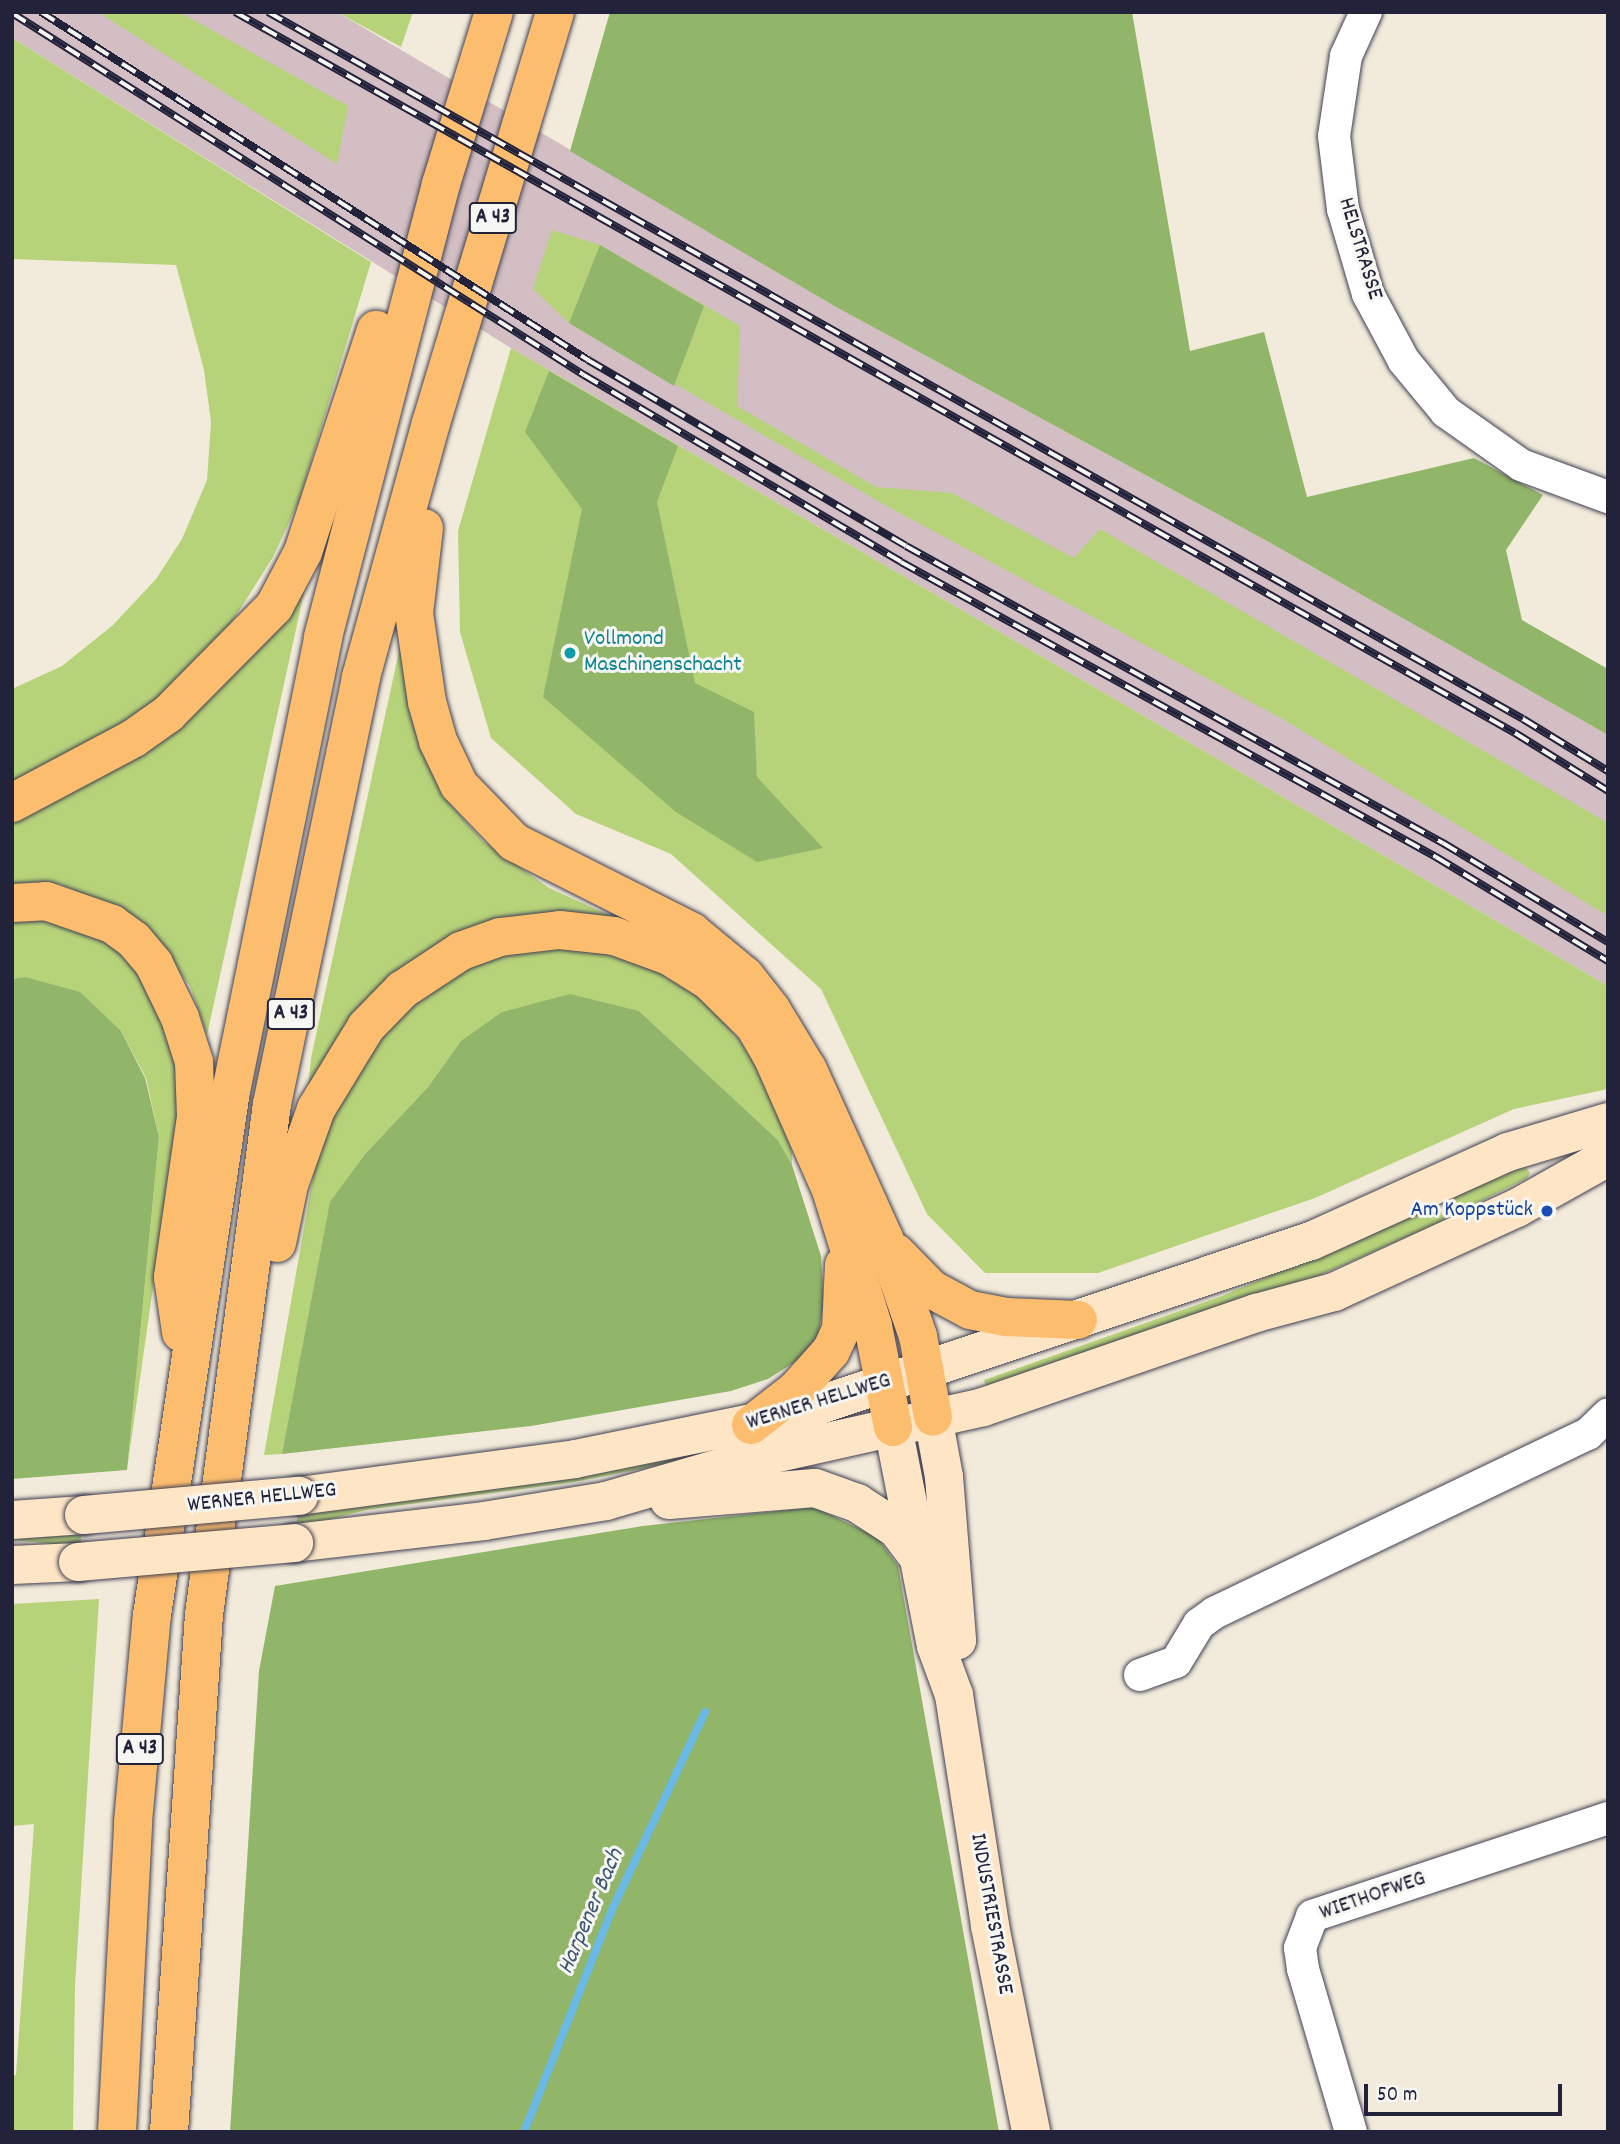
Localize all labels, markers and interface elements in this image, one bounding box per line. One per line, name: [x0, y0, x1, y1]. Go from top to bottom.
street label: HELSTRASSE: [1330, 195, 1388, 303]
road number: A 43: [468, 200, 518, 235]
place label: Vollmond Maschinenschacht: [584, 626, 742, 680]
marker: Vollmond Maschinenschacht: [562, 645, 578, 661]
road number: A 43: [266, 996, 316, 1032]
place label: Am Koppstück: [1411, 1197, 1533, 1225]
marker: Am Koppstück: [1539, 1203, 1555, 1219]
street label: WERNER HELLWEG: [744, 1368, 894, 1438]
street label: WERNER HELLWEG: [186, 1477, 338, 1521]
road number: A 43: [116, 1732, 164, 1766]
street label: INDUSTRIESTRASSE: [962, 1831, 1018, 1997]
water label: Harpener Bach: [553, 1845, 631, 1979]
street label: WIETHOFWEG: [1316, 1866, 1430, 1928]
scale bar: [1368, 2070, 1566, 2114]
text: 50 m: [1377, 2081, 1417, 2111]

